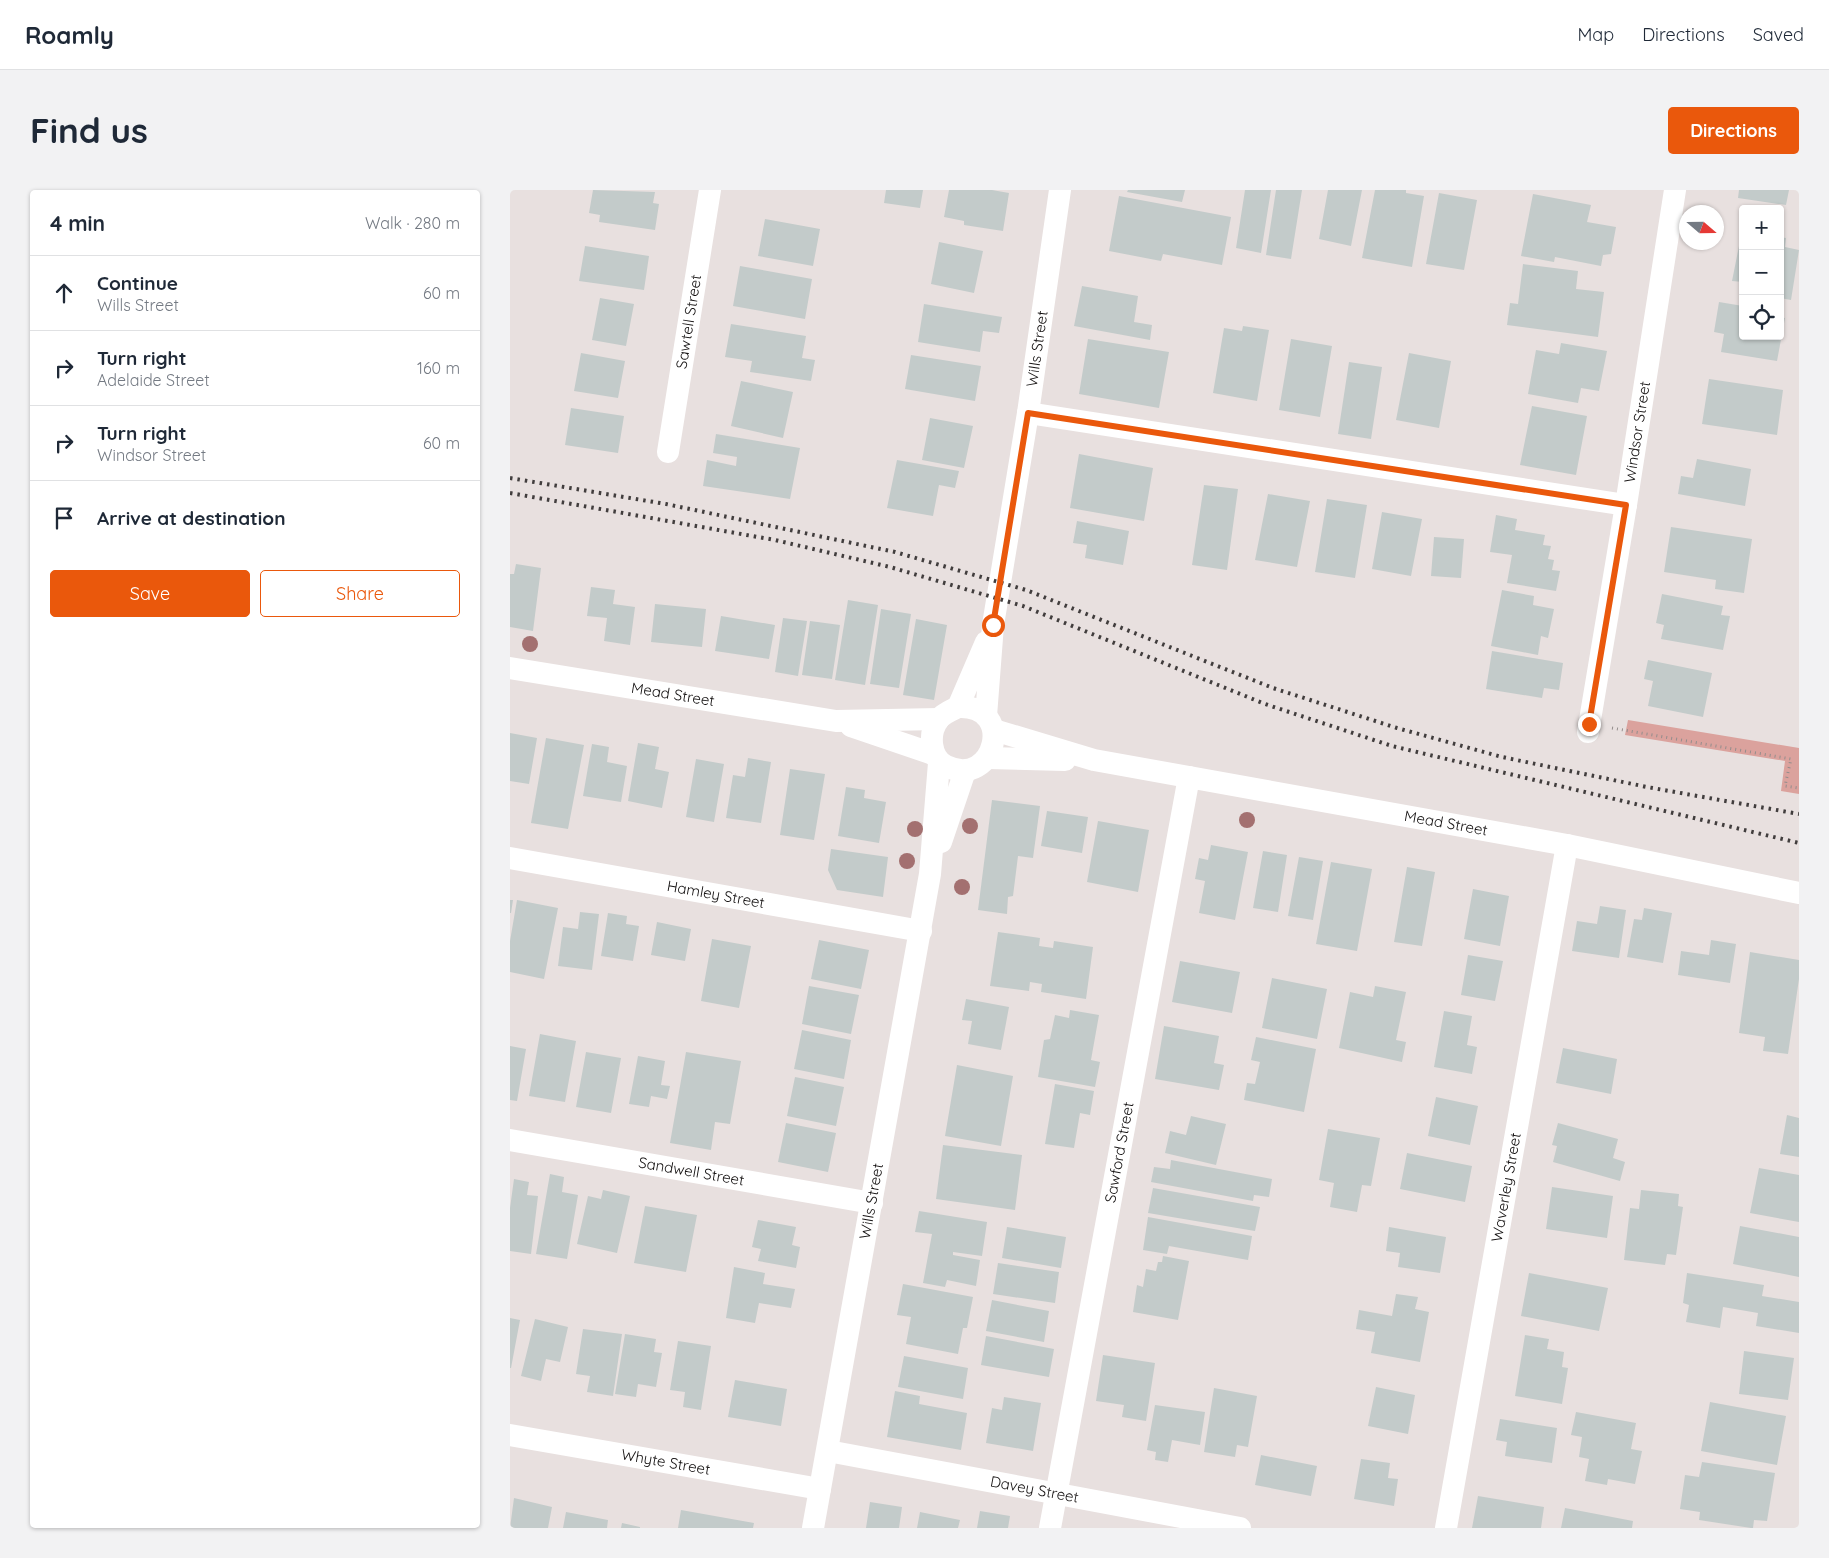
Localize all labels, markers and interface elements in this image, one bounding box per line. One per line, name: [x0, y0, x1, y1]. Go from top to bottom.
text: Roamly: [25, 20, 114, 50]
text: Map: [1577, 23, 1614, 46]
text: Directions: [1642, 23, 1725, 46]
text: Saved: [1753, 23, 1804, 46]
button: Directions: [1668, 107, 1799, 154]
text: Find us: [30, 108, 148, 152]
north arrow: [1679, 205, 1724, 250]
map controls: [1739, 205, 1784, 340]
button: +: [1739, 205, 1784, 250]
text: 4 min: [50, 210, 105, 236]
text: Walk · 280 m: [365, 213, 460, 233]
button: −: [1739, 250, 1784, 295]
text: Continue: [97, 271, 178, 295]
street label: Sawtell Street: [671, 273, 705, 370]
icon: ahead: [50, 279, 78, 307]
text: 60 m: [423, 283, 460, 303]
text: Wills Street: [97, 295, 179, 315]
button: locate: [1739, 295, 1784, 340]
street label: Wills Street: [1022, 309, 1052, 388]
text: Turn right: [97, 346, 186, 370]
icon: right: [50, 354, 78, 382]
text: 160 m: [417, 358, 460, 378]
text: Adelaide Street: [97, 370, 210, 390]
street label: Windsor Street: [1620, 380, 1654, 484]
text: Turn right: [97, 421, 186, 445]
icon: right: [50, 429, 78, 457]
text: 60 m: [423, 433, 460, 453]
text: Windsor Street: [97, 445, 206, 465]
icon: arrive: [50, 504, 78, 532]
text: Arrive at destination: [97, 506, 286, 530]
button: Save: [50, 570, 250, 617]
button: Share: [260, 570, 460, 617]
route start: [982, 614, 1005, 637]
street label: Mead Street: [630, 678, 716, 710]
route end: [1578, 713, 1601, 736]
street label: Mead Street: [1403, 806, 1489, 840]
street label: Hamley Street: [665, 876, 766, 912]
street label: Sawford Street: [1100, 1100, 1138, 1204]
street label: Waverley Street: [1487, 1131, 1525, 1243]
street label: Sandwell Street: [637, 1153, 746, 1190]
street label: Wills Street: [855, 1162, 887, 1241]
street label: Whyte Street: [620, 1445, 712, 1479]
street label: Davey Street: [989, 1472, 1080, 1507]

